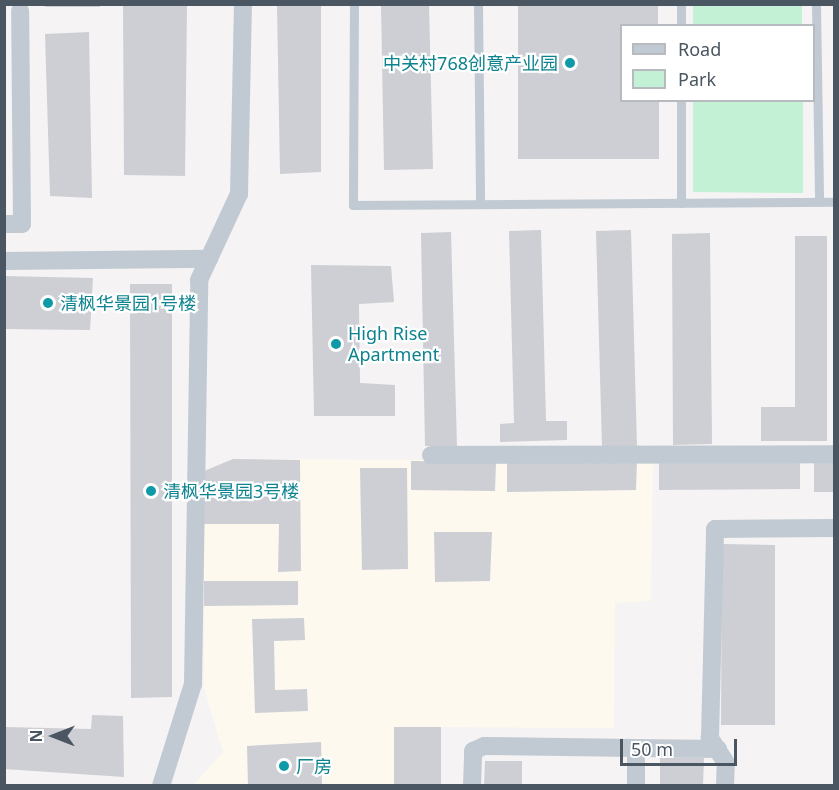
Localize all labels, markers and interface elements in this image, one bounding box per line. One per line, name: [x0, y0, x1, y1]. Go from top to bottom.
legend: [620, 24, 815, 102]
text: Road: [678, 37, 721, 61]
place label: 中关村768创意产业园: [383, 52, 558, 74]
marker: 中关村768创意产业园: [563, 56, 577, 70]
text: Park: [678, 67, 716, 91]
place label: 清枫华景园1号楼: [60, 292, 196, 314]
marker: 清枫华景园1号楼: [41, 296, 55, 310]
place label: High Rise Apartment: [348, 323, 439, 366]
marker: High Rise Apartment: [329, 337, 343, 351]
place label: 清枫华景园3号楼: [163, 480, 299, 502]
marker: 清枫华景园3号楼: [144, 484, 158, 498]
north arrow: [24, 706, 84, 766]
scale bar: [623, 727, 740, 765]
text: N: [25, 730, 47, 743]
text: 50 m: [631, 737, 673, 761]
place label: 厂房: [296, 755, 332, 777]
marker: 厂房: [277, 759, 291, 773]

